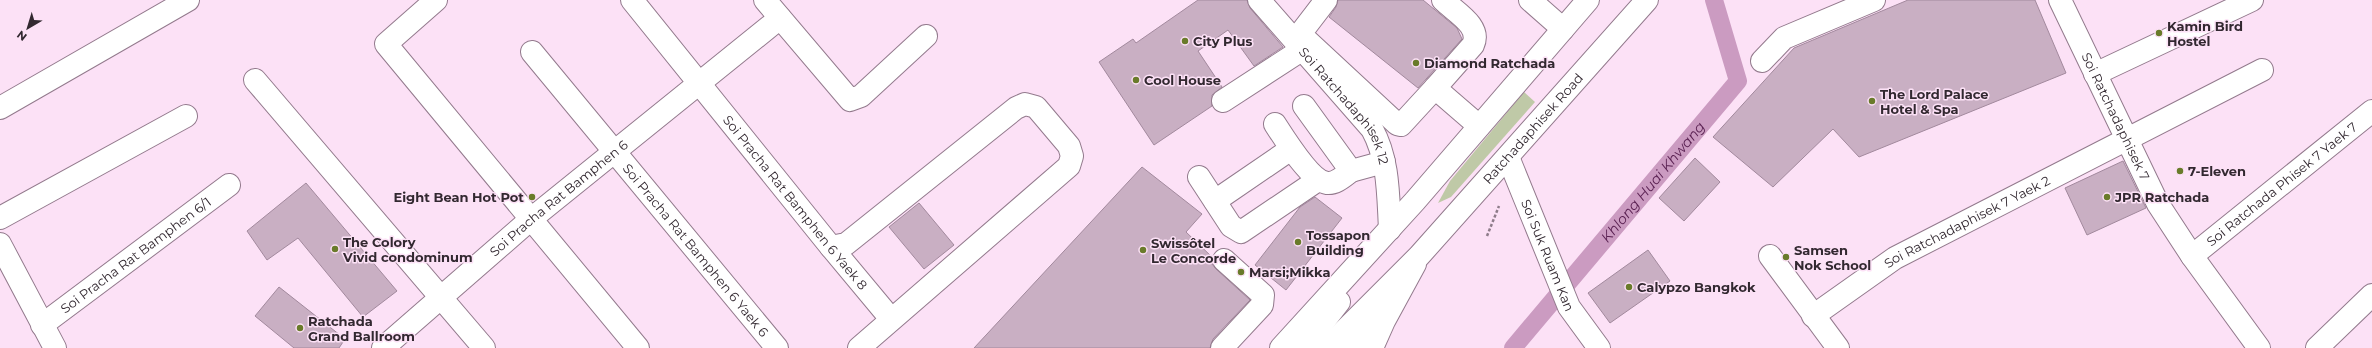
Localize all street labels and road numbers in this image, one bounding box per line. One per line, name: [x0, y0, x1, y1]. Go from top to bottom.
street label: Soi Ratchadaphisek 12: [1296, 44, 1392, 166]
street label: Soi Ratchadaphisek 7: [2078, 50, 2153, 183]
street label: Ratchadaphisek Road: [1479, 70, 1586, 187]
street label: Soi Pracha Rat Bamphen 6 Yaek 8: [720, 112, 871, 293]
street label: Soi Ratchada Phisek 7 Yaek 7: [2203, 118, 2360, 249]
street label: Soi Pracha Rat Bamphen 6: [486, 136, 631, 259]
street label: Soi Pracha Rat Bamphen 6 Yaek 6: [620, 160, 772, 340]
street label: Soi Ratchadaphisek 7 Yaek 2: [1881, 172, 2052, 271]
street label: Soi Pracha Rat Bamphen 6/1: [57, 193, 214, 316]
street label: Soi Suk Ruam Kan: [1518, 197, 1578, 314]

